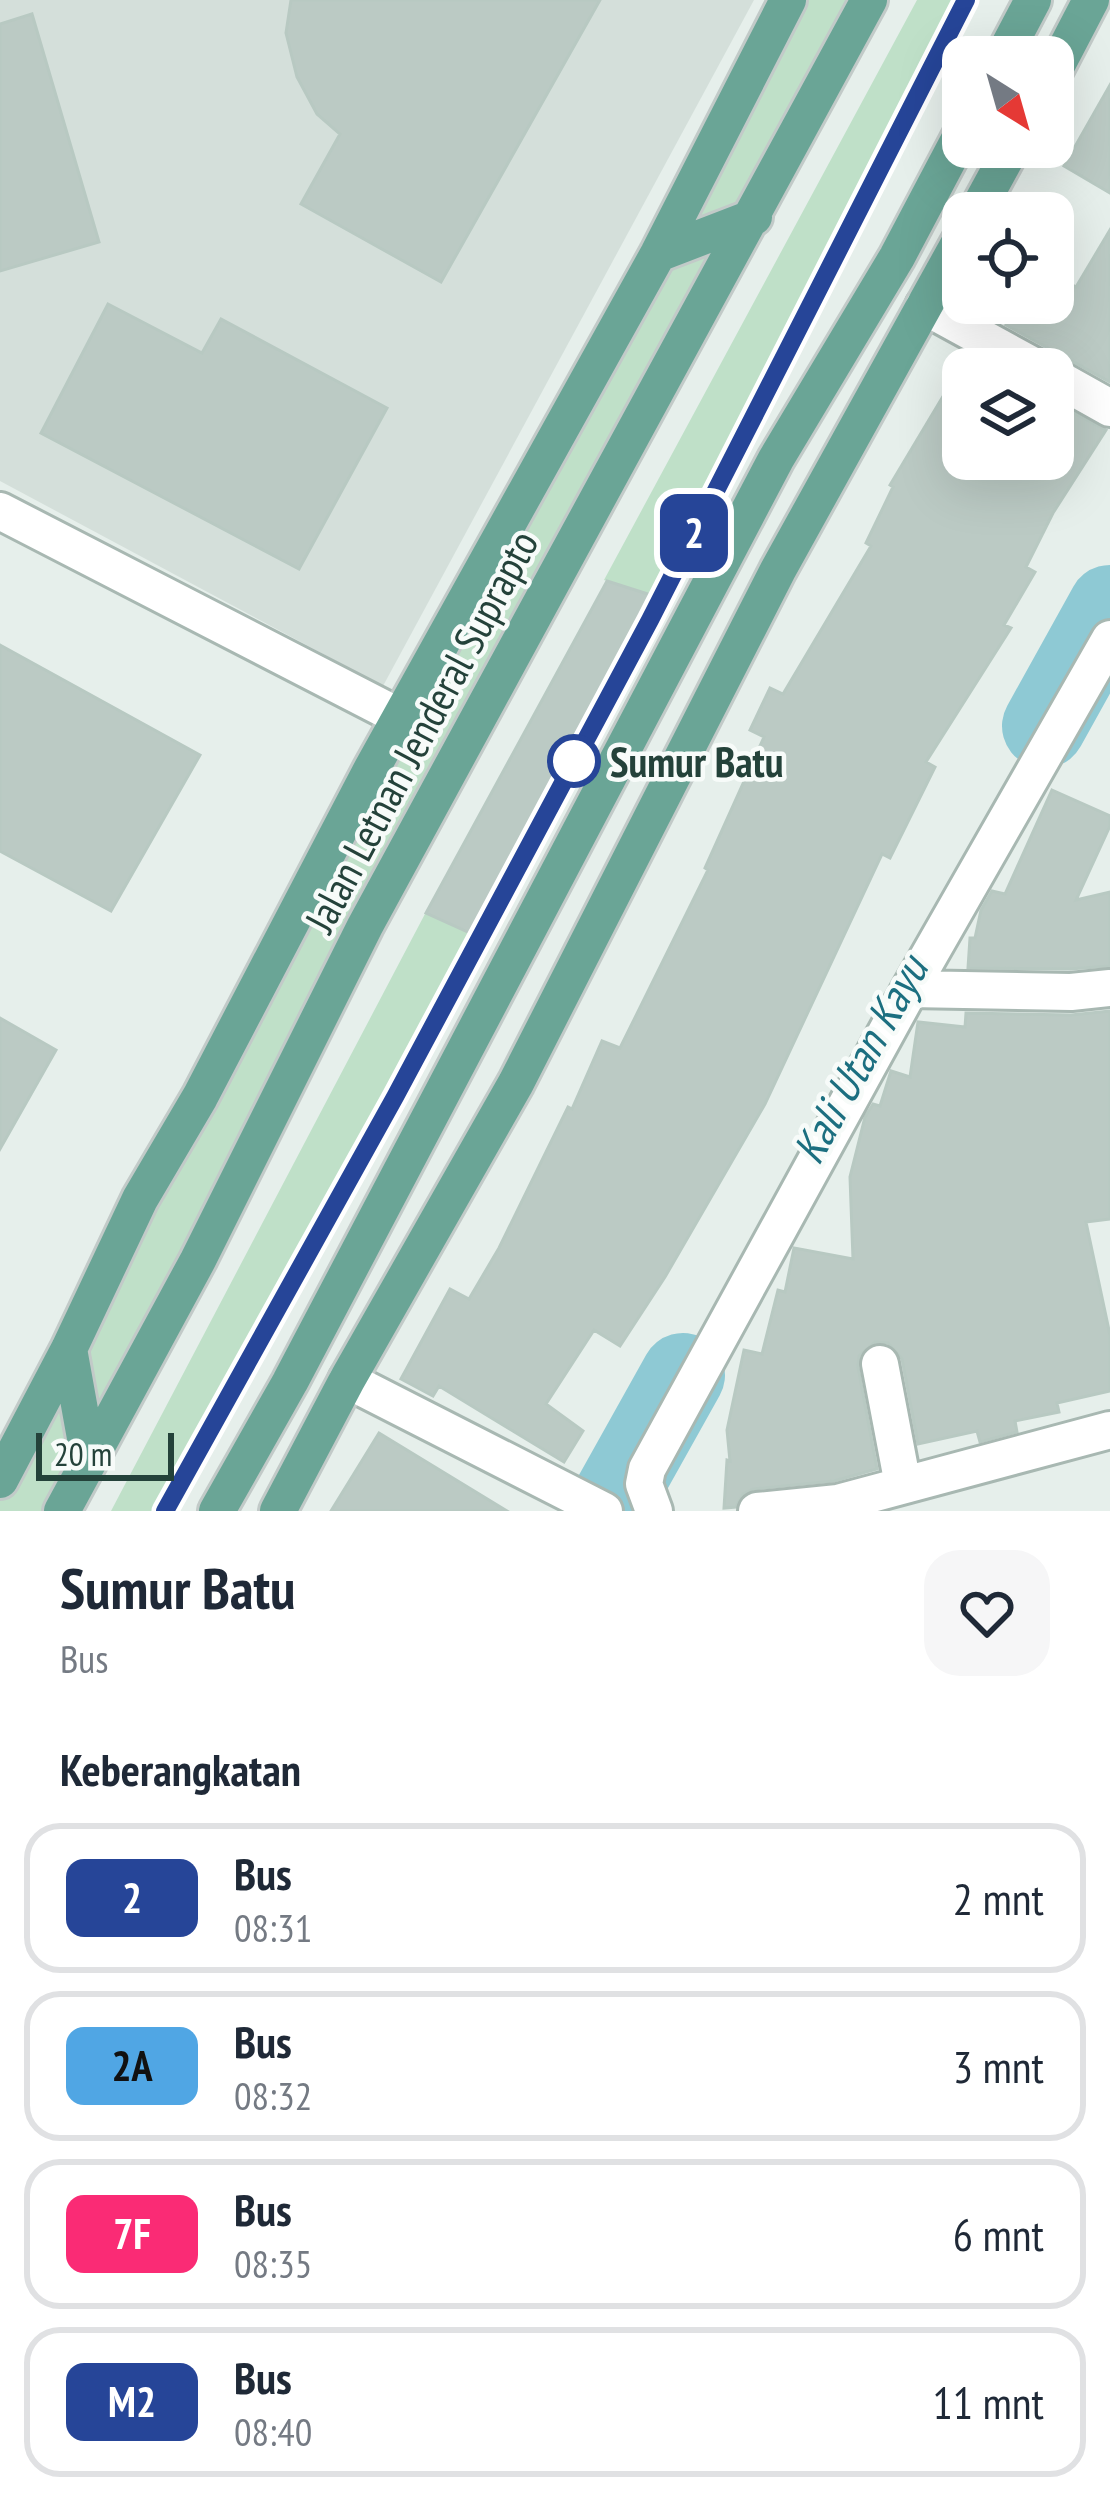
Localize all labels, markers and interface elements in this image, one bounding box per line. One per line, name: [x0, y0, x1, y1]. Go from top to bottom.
north arrow: [942, 36, 1074, 168]
map controls: [942, 36, 1074, 480]
button: locate: [942, 192, 1074, 324]
button: layers: [942, 348, 1074, 480]
line badge: 2: [655, 494, 733, 572]
text: 2: [684, 505, 704, 560]
street label: Jalan Letnan Jenderal Suprapto: [291, 521, 550, 943]
place label: Sumur Batu: [610, 734, 784, 789]
marker: Sumur Batu: [549, 736, 599, 786]
water label: Kali Utan Kayu: [778, 942, 941, 1173]
scale bar: [36, 1427, 174, 1480]
text: 20 m: [54, 1432, 112, 1475]
button: heart: [924, 1550, 1050, 1676]
text: Sumur Batu: [60, 1551, 296, 1625]
text: Bus: [60, 1633, 108, 1684]
text: Keberangkatan: [60, 1740, 301, 1798]
text: Bus: [234, 1844, 292, 1902]
text: 2 mnt: [953, 1869, 1044, 1927]
text: 2: [122, 1870, 142, 1925]
text: 08:31: [234, 1902, 312, 1953]
text: Bus: [234, 2012, 292, 2070]
text: 3 mnt: [953, 2037, 1044, 2095]
text: 2A: [111, 2038, 153, 2093]
text: 08:32: [234, 2070, 312, 2121]
text: Bus: [234, 2180, 292, 2238]
text: 6 mnt: [953, 2205, 1044, 2263]
text: 7F: [113, 2206, 151, 2261]
text: 08:35: [234, 2238, 312, 2289]
text: Bus: [234, 2348, 292, 2406]
text: 11 mnt: [933, 2373, 1044, 2431]
text: M2: [108, 2374, 156, 2429]
text: 08:40: [234, 2406, 312, 2457]

